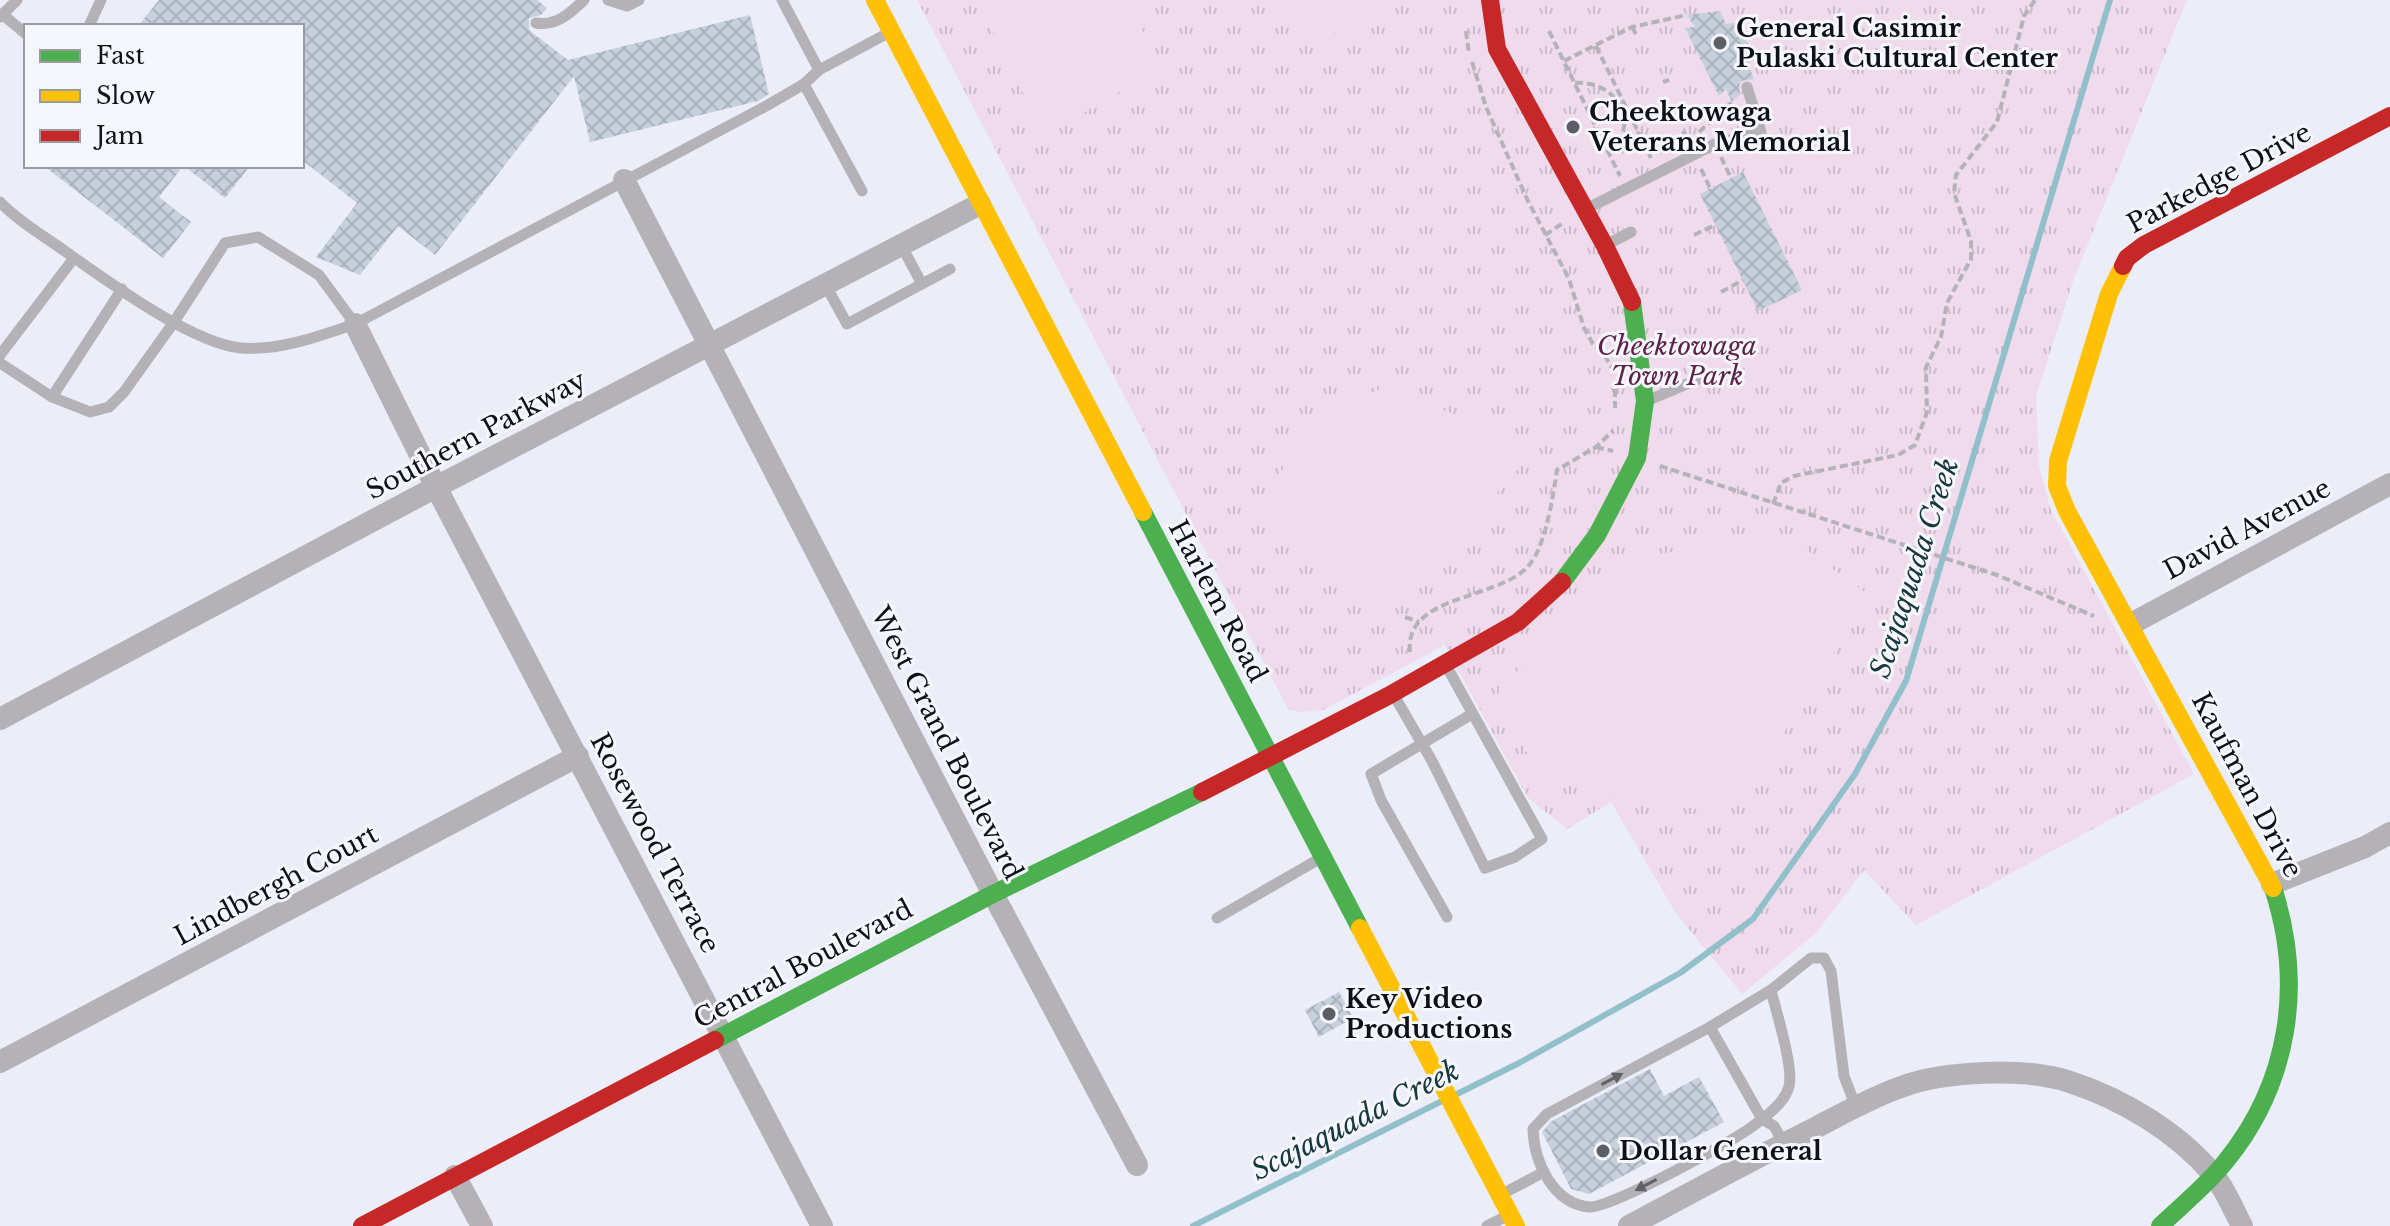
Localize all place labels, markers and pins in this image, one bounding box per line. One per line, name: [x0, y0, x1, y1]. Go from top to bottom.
place label: General Casimir Pulaski Cultural Center: [1736, 12, 2058, 74]
marker: General Casimir Pulaski Cultural Center: [1711, 34, 1729, 52]
place label: Cheektowaga Veterans Memorial: [1588, 96, 1851, 158]
marker: Cheektowaga Veterans Memorial: [1564, 118, 1582, 136]
place label: Key Video Productions: [1345, 983, 1512, 1045]
marker: Key Video Productions: [1320, 1005, 1338, 1023]
place label: Dollar General: [1619, 1135, 1822, 1167]
marker: Dollar General: [1594, 1142, 1612, 1160]

